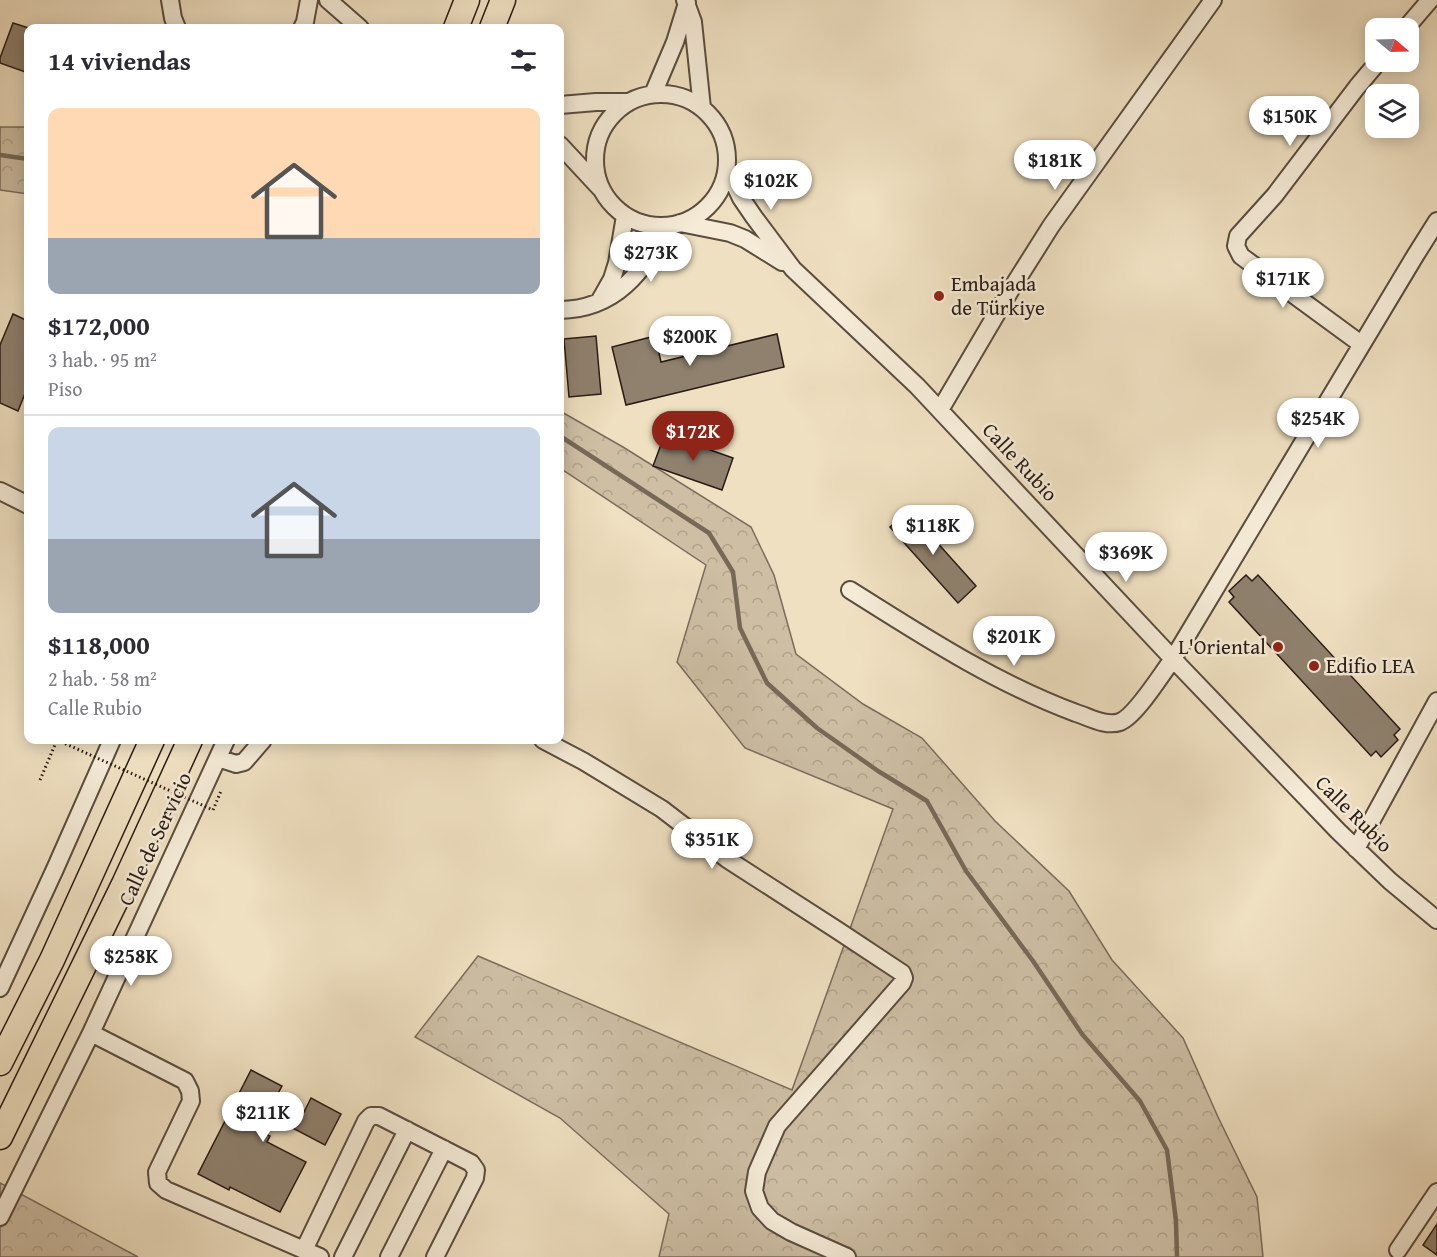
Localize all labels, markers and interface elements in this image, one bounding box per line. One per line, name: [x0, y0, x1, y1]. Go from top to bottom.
north arrow: [1365, 18, 1419, 72]
map controls: [1365, 18, 1419, 138]
text: 14 viviendas: [48, 41, 191, 80]
icon: filters: [507, 44, 540, 77]
button: layers: [1365, 84, 1419, 138]
pin: $150K: [1248, 96, 1332, 147]
text: $150K: [1263, 101, 1317, 130]
pin: $181K: [1013, 140, 1097, 191]
text: $181K: [1028, 145, 1082, 174]
icon: home: [240, 147, 348, 255]
pin: $102K: [729, 160, 813, 211]
text: $102K: [744, 165, 798, 194]
pin: $273K: [609, 232, 693, 283]
text: $273K: [624, 237, 678, 266]
pin: $171K: [1241, 258, 1325, 309]
text: $171K: [1256, 263, 1310, 292]
place label: Embajada de Türkiye: [951, 268, 1045, 323]
marker: Embajada de Türkiye: [932, 289, 946, 303]
text: $172,000: [48, 306, 150, 345]
pin: $200K: [648, 316, 732, 367]
text: $200K: [663, 321, 717, 350]
text: 3 hab. · 95 m²: [48, 345, 157, 374]
text: Piso: [48, 374, 83, 403]
pin: $254K: [1276, 398, 1360, 449]
text: $254K: [1291, 403, 1345, 432]
pin: $172K: [651, 411, 735, 462]
street label: Calle Rubio: [975, 415, 1065, 508]
text: $172K: [666, 416, 720, 445]
icon: home: [240, 466, 348, 574]
pin: $118K: [891, 505, 975, 556]
text: $118K: [906, 510, 960, 539]
pin: $369K: [1084, 532, 1168, 583]
text: $369K: [1099, 537, 1153, 566]
pin: $201K: [972, 616, 1056, 667]
text: $201K: [987, 621, 1041, 650]
text: $118,000: [48, 625, 150, 664]
place label: L'Oriental: [1178, 631, 1266, 662]
marker: L'Oriental: [1271, 640, 1285, 654]
place label: Edifio LEA: [1326, 650, 1416, 681]
marker: Edifio LEA: [1307, 659, 1321, 673]
text: 2 hab. · 58 m²: [48, 664, 157, 693]
text: Calle Rubio: [48, 693, 142, 722]
street label: Calle de Servicio: [110, 767, 199, 911]
street label: Calle Rubio: [1309, 768, 1400, 859]
pin: $351K: [670, 819, 754, 870]
text: $351K: [685, 824, 739, 853]
pin: $258K: [89, 936, 173, 987]
text: $258K: [104, 941, 158, 970]
pin: $211K: [221, 1092, 305, 1143]
text: $211K: [236, 1097, 290, 1126]

